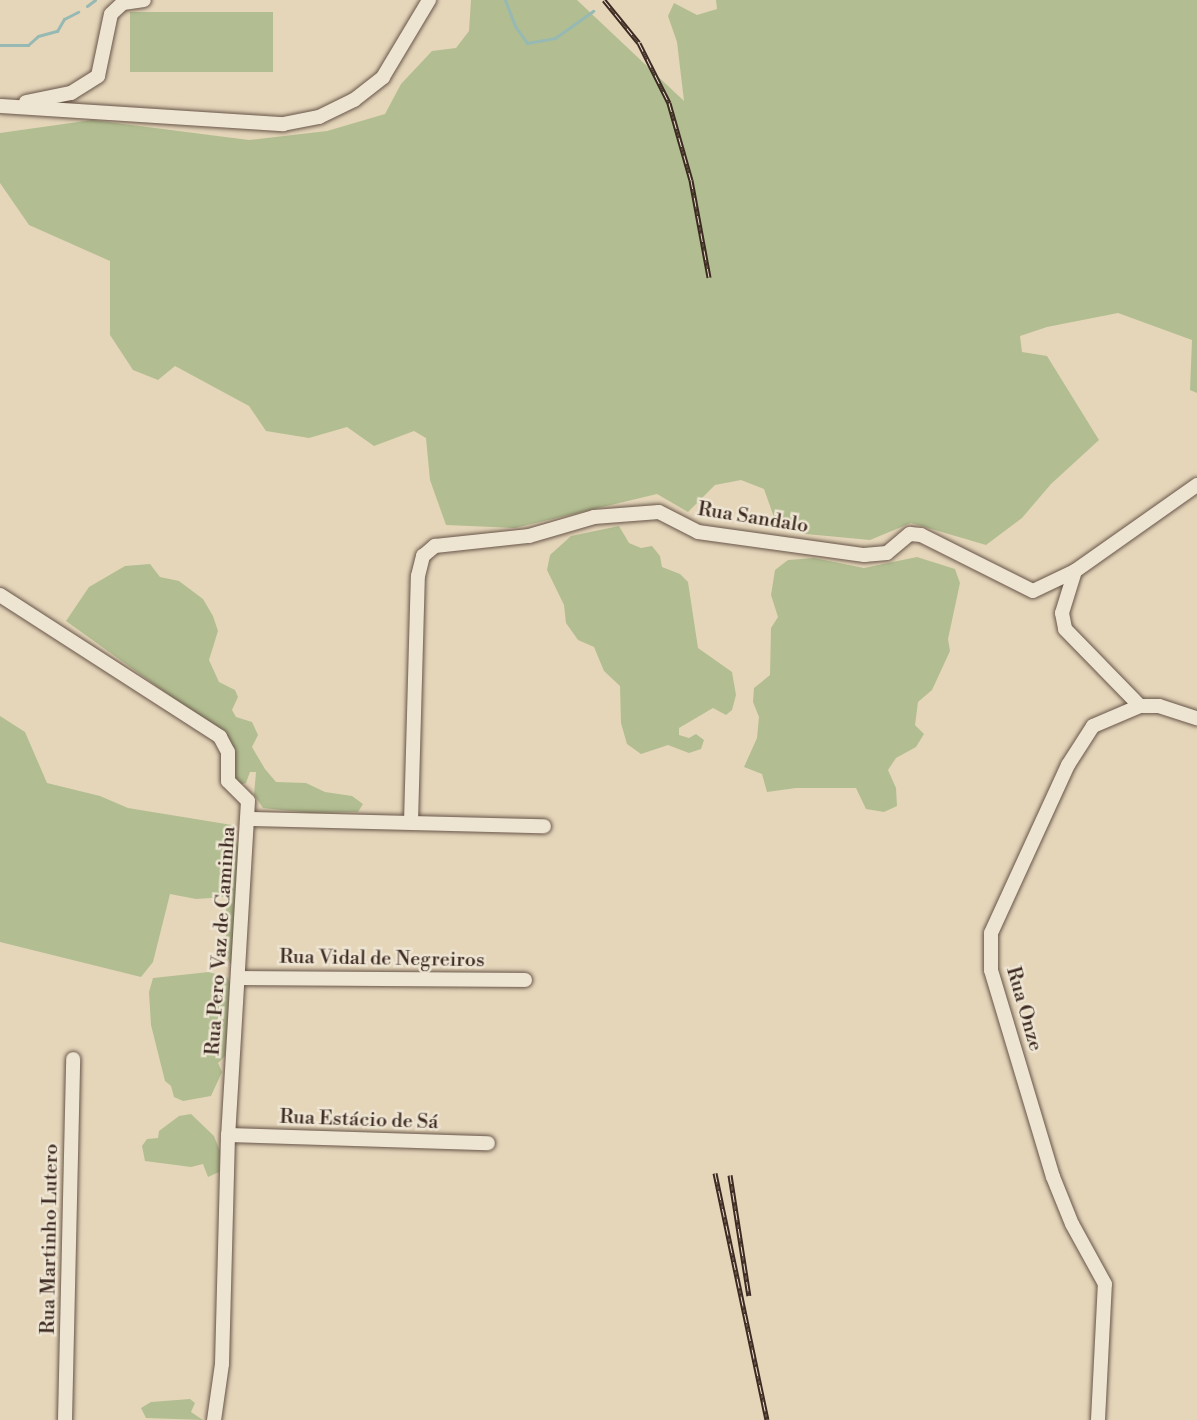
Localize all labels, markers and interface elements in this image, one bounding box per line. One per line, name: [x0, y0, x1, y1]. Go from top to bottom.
street label: Rua Sandalo: [696, 497, 810, 539]
street label: Rua Pero Vaz de Caminha: [201, 826, 241, 1056]
street label: Rua Vidal de Negreiros: [279, 945, 485, 973]
street label: Rua Onze: [1001, 964, 1047, 1054]
street label: Rua Estácio de Sá: [279, 1105, 439, 1135]
street label: Rua Martinho Lutero: [36, 1143, 64, 1335]

